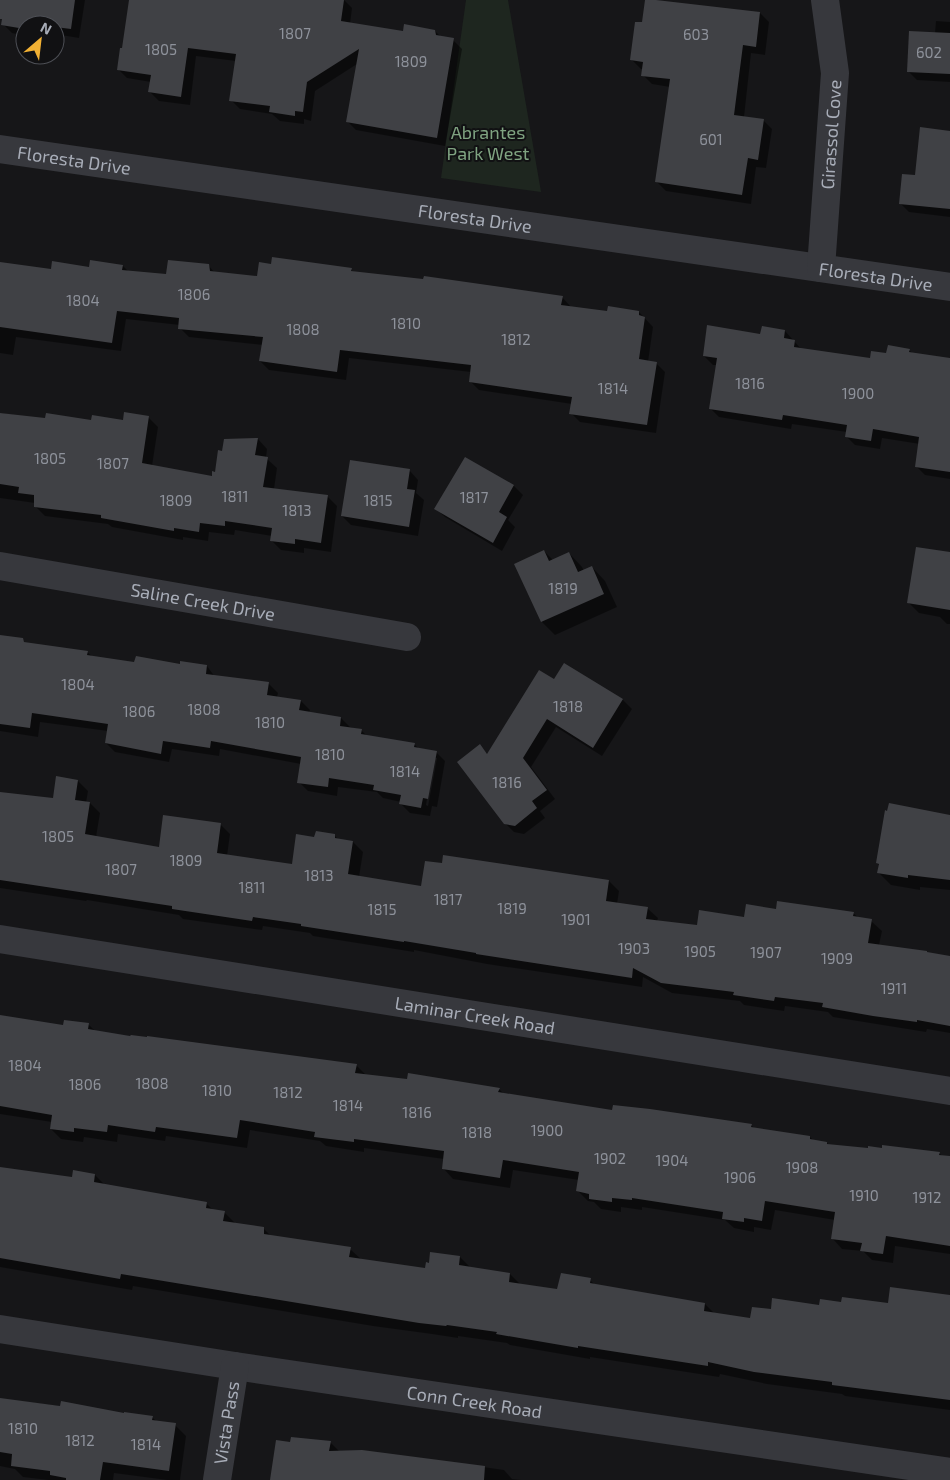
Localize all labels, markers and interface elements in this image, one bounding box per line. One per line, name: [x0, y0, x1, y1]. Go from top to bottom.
north arrow: [15, 15, 65, 65]
text: N: [38, 18, 55, 38]
house number: 1807: [279, 24, 311, 42]
house number: 603: [683, 25, 709, 43]
house number: 1805: [145, 40, 177, 58]
house number: 602: [916, 43, 942, 61]
house number: 1809: [395, 52, 427, 70]
street label: Girassol Cove: [816, 79, 846, 190]
park label: Abrantes Park West: [447, 121, 530, 164]
house number: 601: [699, 130, 723, 148]
street label: Floresta Drive: [16, 141, 133, 179]
street label: Floresta Drive: [417, 199, 533, 237]
street label: Floresta Drive: [818, 257, 934, 295]
house number: 1806: [178, 285, 210, 303]
house number: 1804: [66, 291, 100, 309]
house number: 1810: [391, 314, 421, 332]
house number: 1808: [286, 320, 320, 338]
house number: 1812: [501, 330, 531, 348]
house number: 1816: [735, 374, 765, 392]
house number: 1814: [598, 379, 628, 397]
house number: 1900: [842, 384, 874, 402]
house number: 1805: [34, 449, 66, 467]
house number: 1807: [97, 454, 129, 472]
house number: 1811: [221, 487, 249, 505]
house number: 1817: [460, 488, 489, 506]
house number: 1809: [160, 491, 192, 509]
house number: 1815: [363, 491, 393, 509]
house number: 1813: [282, 501, 312, 519]
street label: Saline Creek Drive: [129, 578, 277, 625]
house number: 1819: [548, 579, 578, 597]
house number: 1804: [61, 675, 95, 693]
house number: 1818: [553, 697, 583, 715]
house number: 1808: [187, 700, 221, 718]
house number: 1806: [123, 702, 155, 720]
house number: 1810: [255, 713, 285, 731]
house number: 1810: [315, 745, 345, 763]
house number: 1814: [390, 762, 420, 780]
house number: 1816: [492, 773, 522, 791]
house number: 1805: [42, 827, 74, 845]
house number: 1809: [170, 851, 202, 869]
house number: 1807: [105, 860, 137, 878]
house number: 1813: [304, 866, 334, 884]
house number: 1811: [238, 878, 266, 896]
house number: 1817: [434, 890, 463, 908]
house number: 1819: [497, 899, 527, 917]
house number: 1815: [367, 900, 397, 918]
house number: 1901: [561, 910, 591, 928]
house number: 1903: [618, 939, 650, 957]
house number: 1905: [684, 942, 716, 960]
house number: 1907: [750, 943, 782, 961]
house number: 1909: [821, 949, 853, 967]
house number: 1911: [881, 979, 907, 997]
street label: Laminar Creek Road: [393, 991, 557, 1039]
house number: 1804: [8, 1056, 42, 1074]
house number: 1808: [135, 1074, 169, 1092]
house number: 1806: [69, 1075, 101, 1093]
house number: 1810: [202, 1081, 232, 1099]
house number: 1812: [273, 1083, 303, 1101]
house number: 1814: [333, 1096, 363, 1114]
house number: 1816: [402, 1103, 432, 1121]
house number: 1900: [531, 1121, 563, 1139]
house number: 1818: [462, 1123, 492, 1141]
house number: 1902: [594, 1149, 626, 1167]
house number: 1904: [656, 1151, 688, 1169]
house number: 1908: [786, 1158, 818, 1176]
house number: 1906: [724, 1168, 756, 1186]
house number: 1910: [849, 1186, 879, 1204]
house number: 1912: [913, 1188, 941, 1206]
street label: Vista Pass: [209, 1379, 243, 1466]
street label: Conn Creek Road: [405, 1381, 544, 1422]
house number: 1810: [8, 1419, 38, 1437]
house number: 1812: [65, 1431, 95, 1449]
house number: 1814: [131, 1435, 161, 1453]

